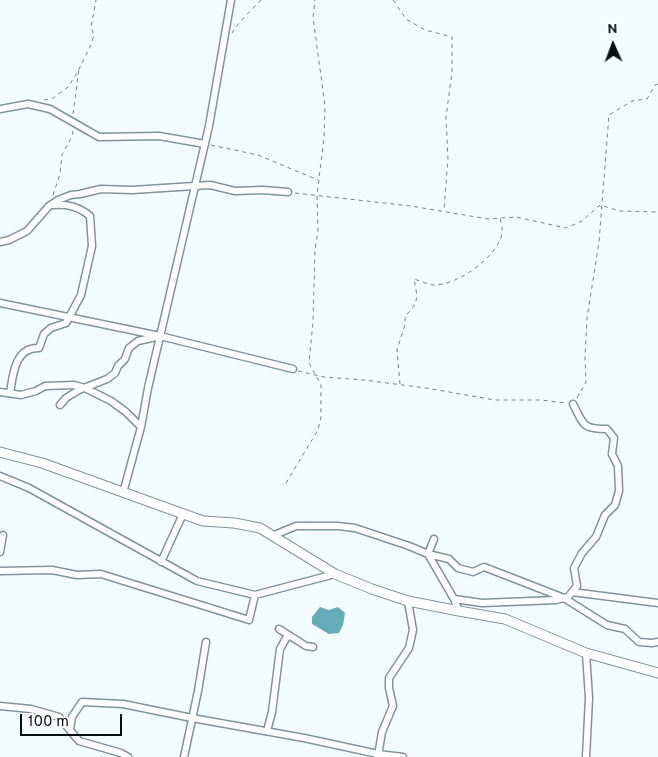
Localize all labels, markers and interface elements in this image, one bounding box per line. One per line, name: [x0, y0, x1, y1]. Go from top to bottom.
north arrow: [588, 20, 638, 70]
text: N: [607, 21, 618, 38]
scale bar: [22, 704, 125, 736]
text: 100 m: [28, 713, 69, 732]

